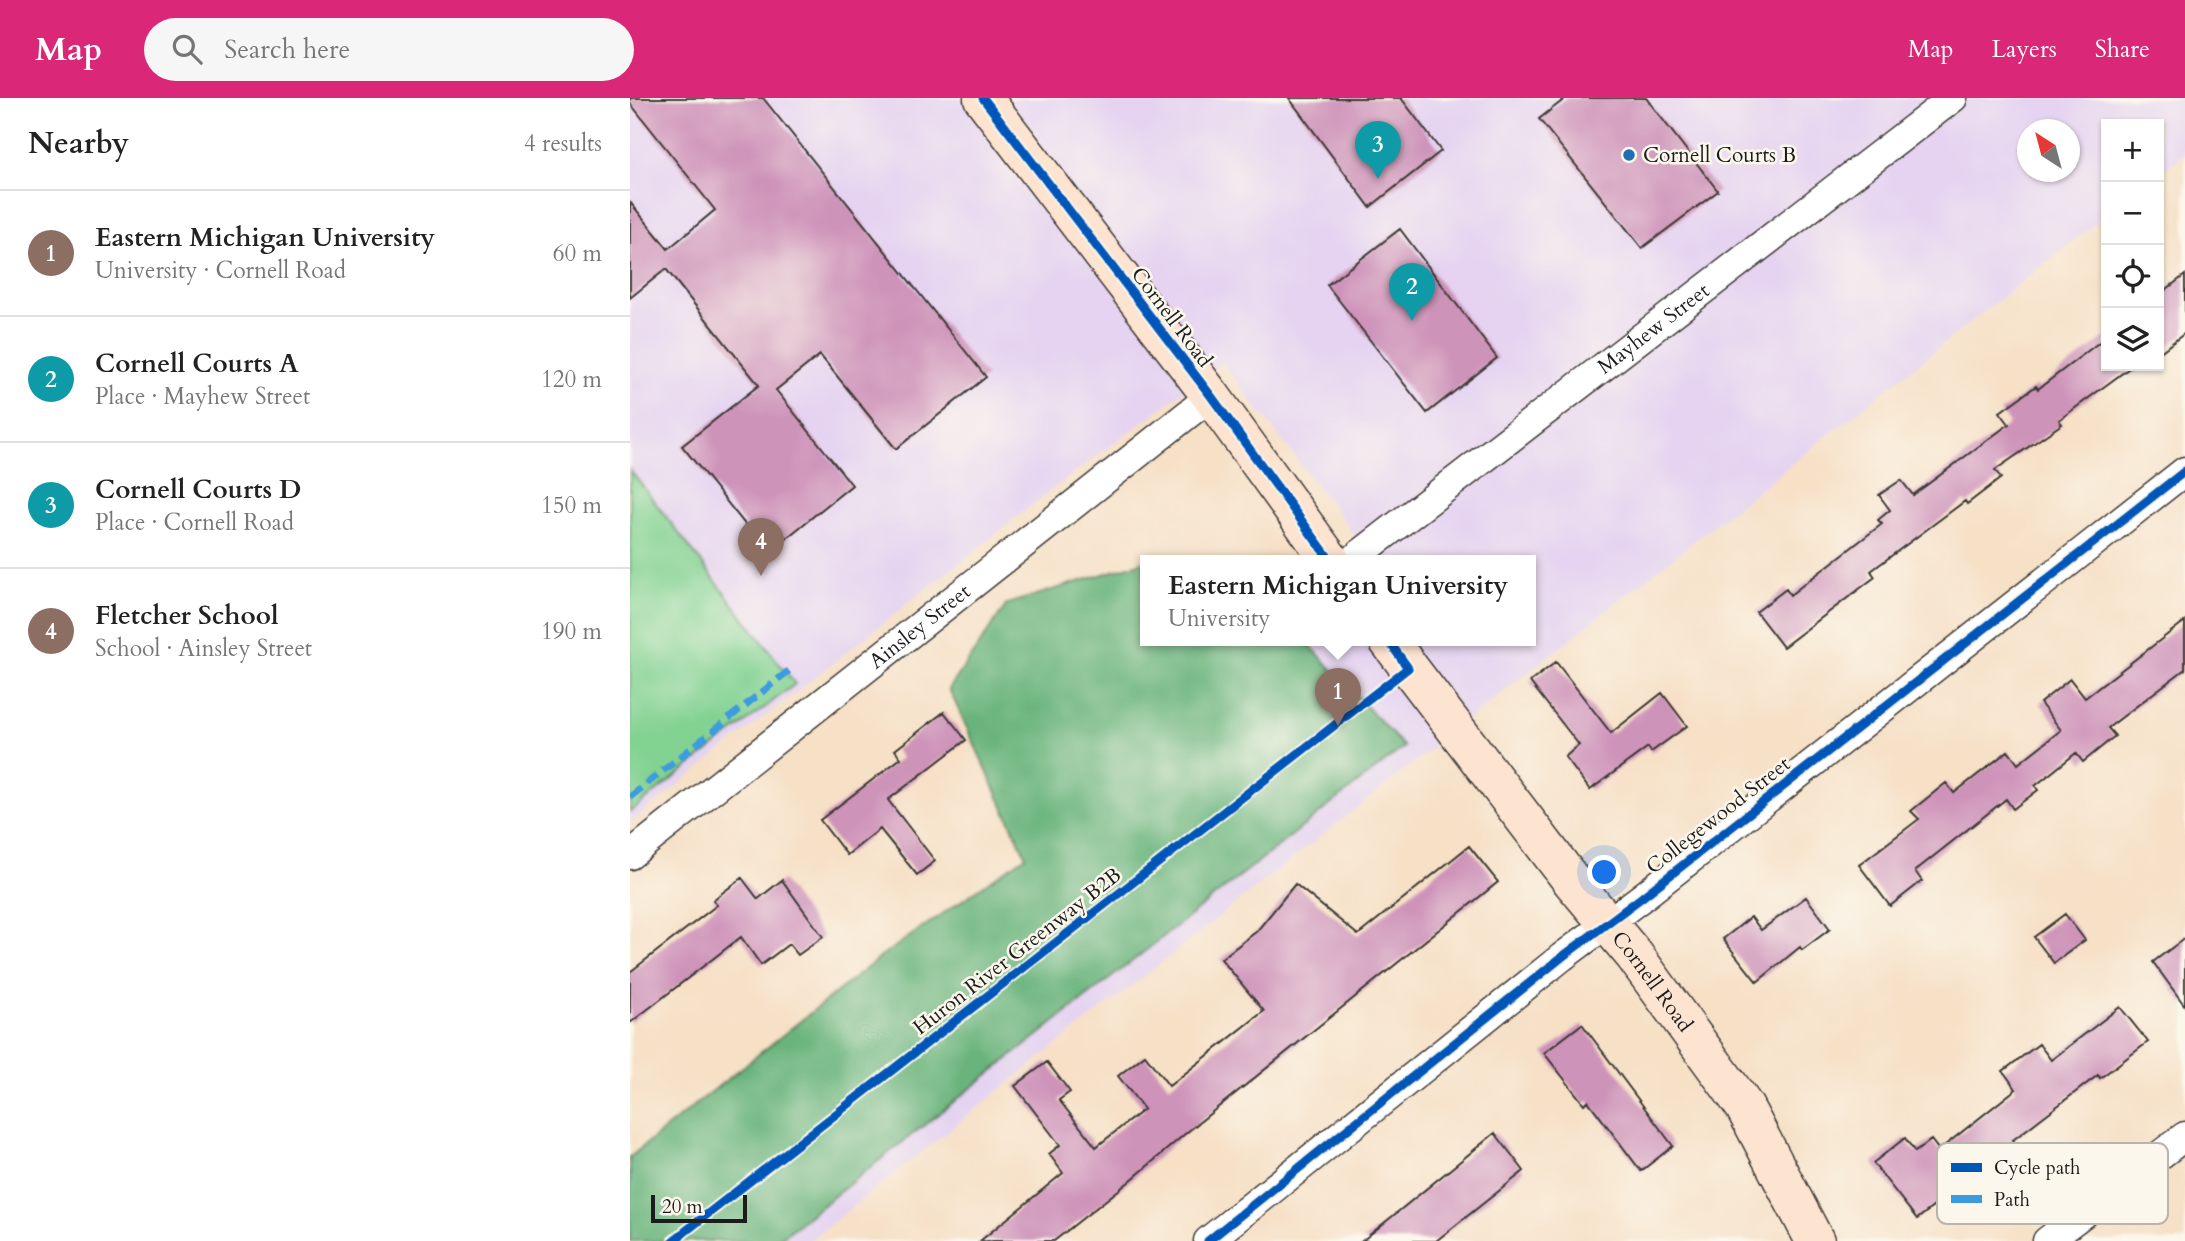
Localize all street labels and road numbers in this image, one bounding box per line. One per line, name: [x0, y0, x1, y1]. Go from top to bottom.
street label: Cornell Road: [1124, 261, 1219, 374]
street label: Mayhew Street: [1592, 276, 1716, 381]
street label: Ainsley Street: [863, 577, 977, 676]
street label: Collegewood Street: [1640, 750, 1797, 881]
street label: Huron River Greenway B2B: [907, 861, 1127, 1042]
street label: Cornell Road: [1605, 925, 1699, 1038]

